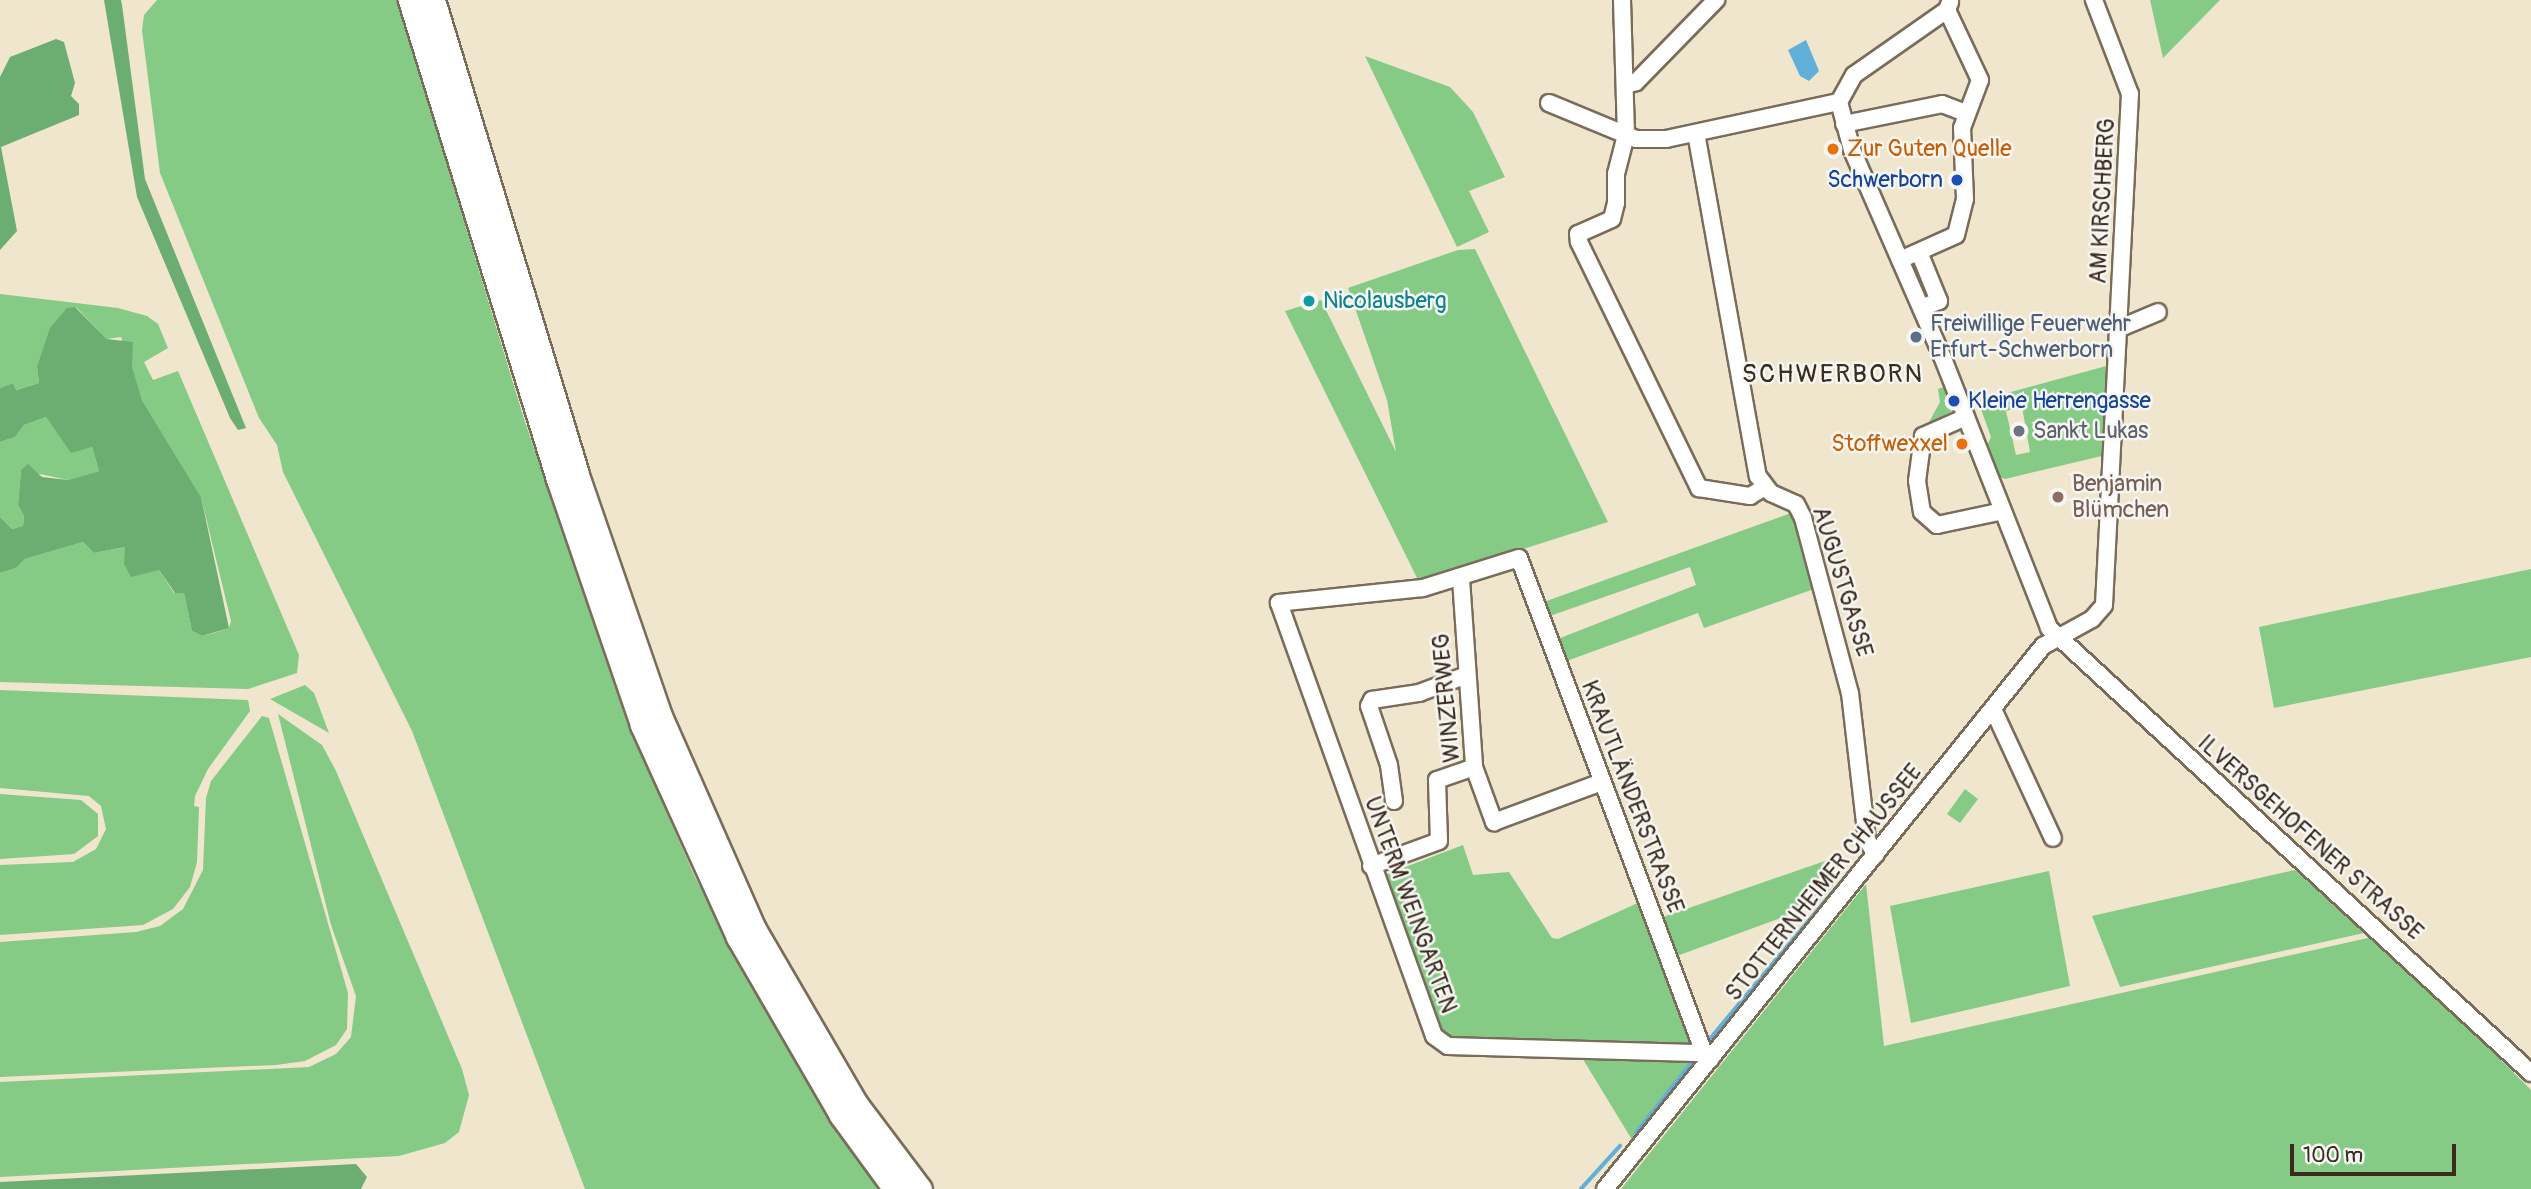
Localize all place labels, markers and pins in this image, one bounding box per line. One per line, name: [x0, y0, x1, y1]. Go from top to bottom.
place label: Zur Guten Quelle: [1847, 135, 2012, 163]
marker: Zur Guten Quelle: [1825, 141, 1841, 157]
place label: Schwerborn: [1827, 166, 1943, 194]
marker: Schwerborn: [1949, 172, 1965, 188]
place label: Nicolausberg: [1323, 287, 1447, 315]
marker: Nicolausberg: [1301, 293, 1317, 309]
place label: Freiwillige Feuerwehr Erfurt-Schwerborn: [1930, 310, 2131, 364]
marker: Freiwillige Feuerwehr Erfurt-Schwerborn: [1908, 329, 1924, 345]
place label: Kleine Herrengasse: [1968, 387, 2151, 415]
marker: Kleine Herrengasse: [1946, 393, 1962, 409]
place label: Sankt Lukas: [2033, 417, 2148, 445]
marker: Sankt Lukas: [2011, 423, 2027, 439]
place label: Stoffwexxel: [1831, 430, 1948, 458]
marker: Stoffwexxel: [1954, 436, 1970, 452]
place label: Benjamin Blümchen: [2072, 470, 2169, 524]
marker: Benjamin Blümchen: [2050, 489, 2066, 505]

